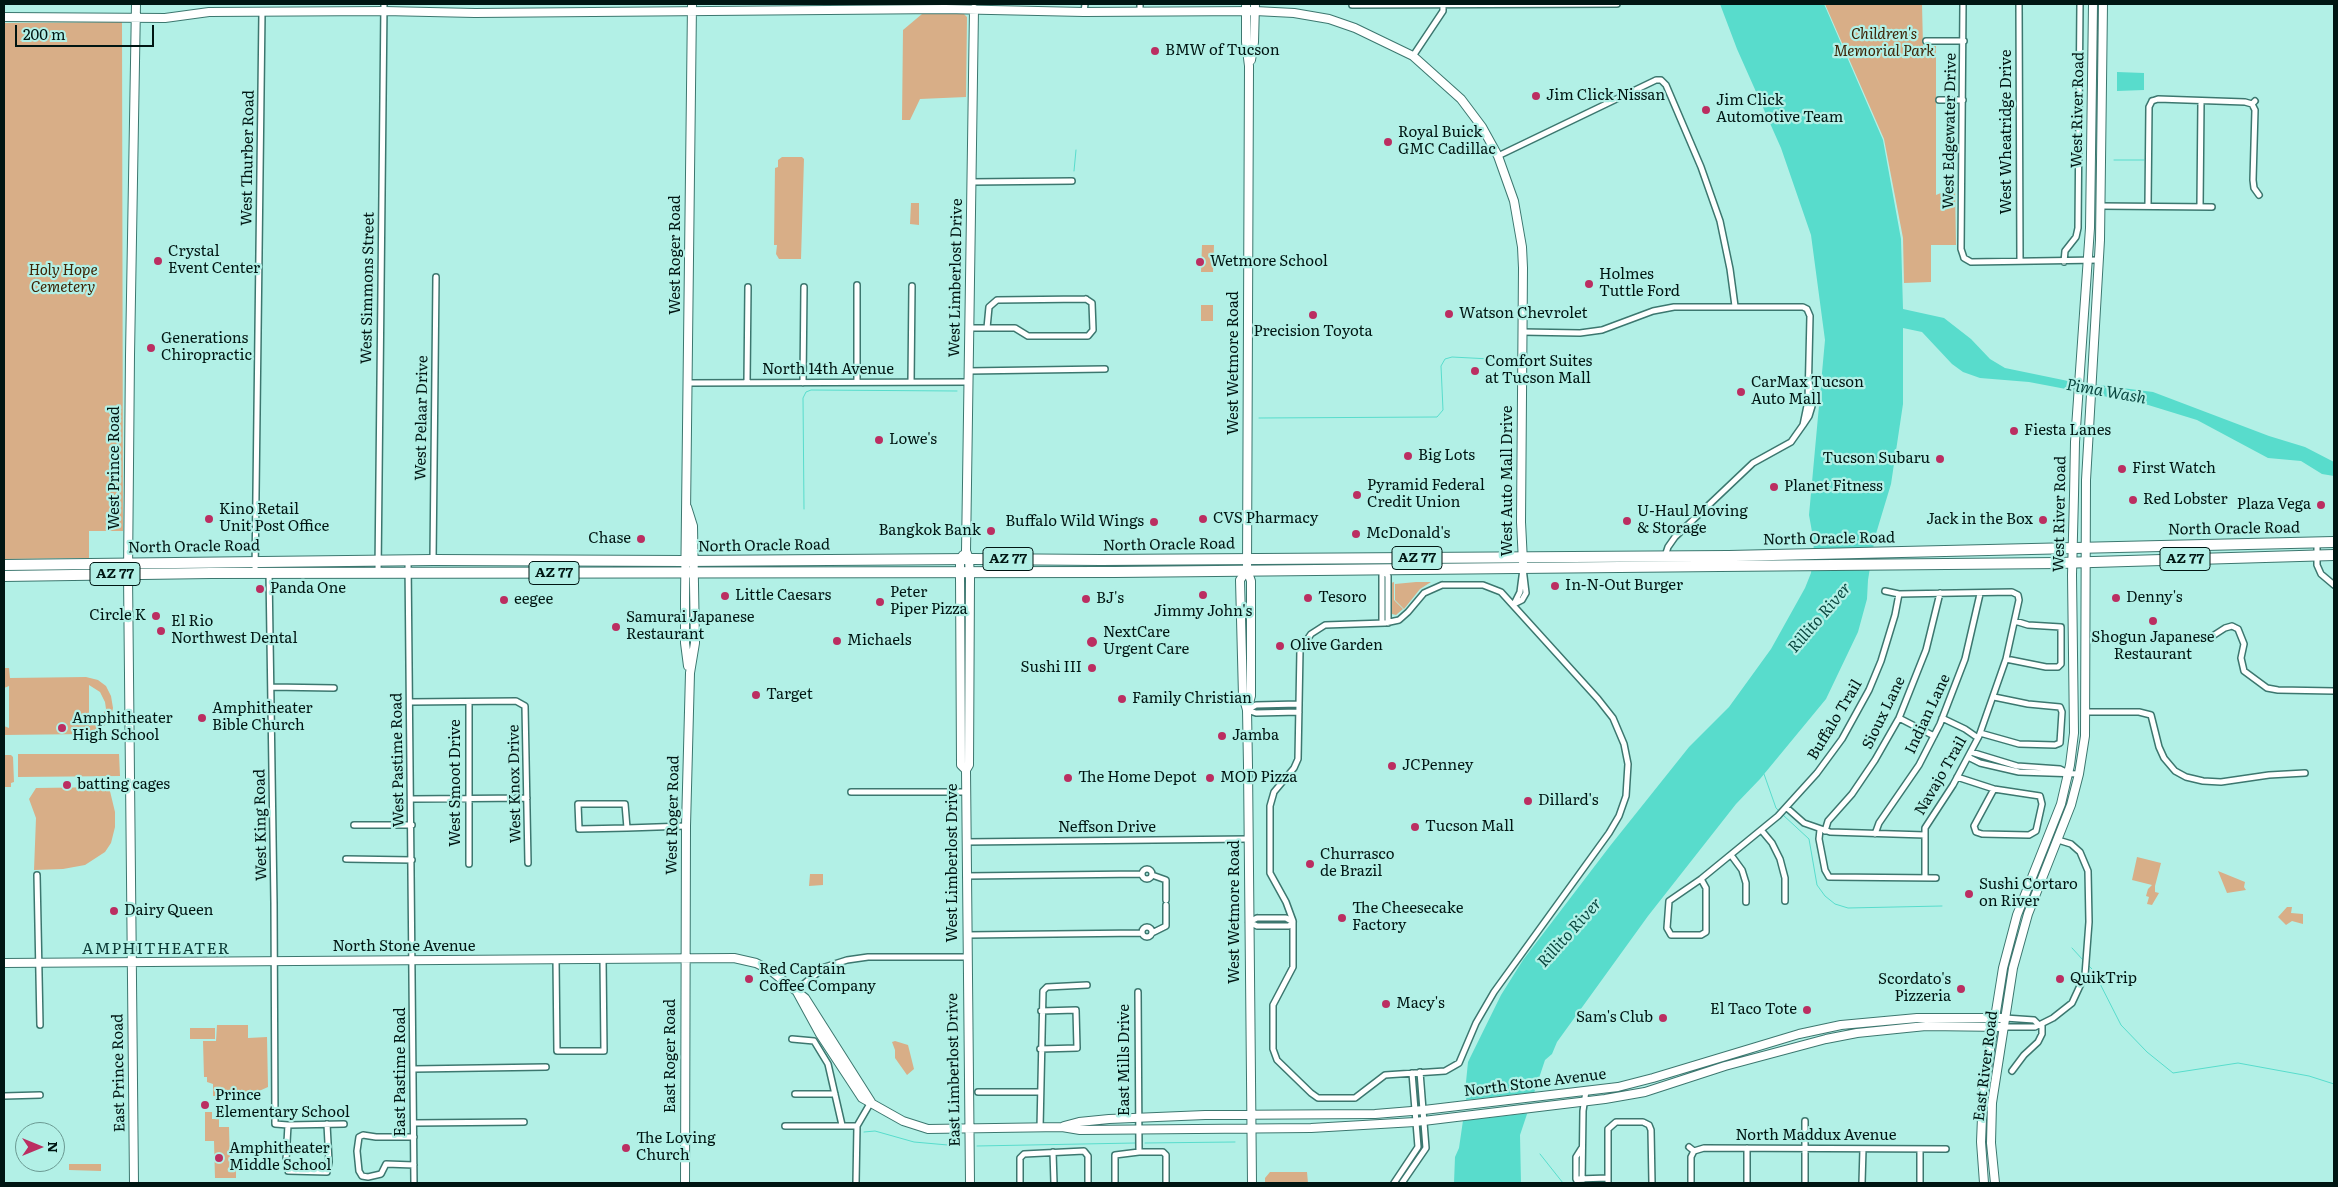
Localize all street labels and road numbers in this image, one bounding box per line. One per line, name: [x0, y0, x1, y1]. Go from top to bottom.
street label: West Wheatridge Drive: [1998, 49, 2016, 215]
street label: West River Road: [2068, 52, 2088, 168]
street label: West Edgewater Drive: [1940, 53, 1960, 209]
street label: West Thurber Road: [238, 90, 258, 226]
street label: West Roger Road: [667, 195, 685, 315]
street label: West Limberlost Drive: [946, 198, 966, 358]
street label: West Simmons Street: [358, 212, 378, 364]
street label: West Wetmore Road: [1225, 291, 1243, 435]
street label: West Pelaar Drive: [412, 355, 432, 481]
street label: North 14th Avenue: [762, 361, 894, 379]
street label: West Prince Road: [106, 406, 124, 530]
street label: West Auto Mall Drive: [1499, 406, 1517, 556]
street label: West River Road: [2050, 456, 2070, 572]
street label: North Oracle Road: [2168, 519, 2300, 539]
street label: North Oracle Road: [1763, 529, 1895, 549]
street label: North Oracle Road: [1103, 535, 1235, 555]
street label: North Oracle Road: [698, 536, 830, 556]
street label: North Oracle Road: [128, 537, 260, 557]
road number: AZ 77: [1392, 546, 1442, 570]
road number: AZ 77: [983, 548, 1033, 570]
road number: AZ 77: [2160, 548, 2210, 570]
road number: AZ 77: [90, 562, 140, 586]
road number: AZ 77: [529, 562, 579, 584]
street label: Indian Lane: [1902, 671, 1954, 757]
street label: Sioux Lane: [1859, 674, 1909, 752]
street label: Buffalo Trail: [1804, 677, 1866, 763]
street label: West Pastime Road: [388, 693, 408, 827]
street label: West Smoot Drive: [447, 719, 465, 847]
street label: West Knox Drive: [505, 724, 525, 844]
street label: Navajo Trail: [1911, 733, 1971, 819]
street label: West Roger Road: [663, 755, 683, 875]
street label: West King Road: [251, 769, 271, 881]
street label: West Limberlost Drive: [944, 784, 962, 942]
street label: Neffson Drive: [1058, 819, 1156, 837]
street label: West Wetmore Road: [1226, 840, 1244, 984]
street label: North Stone Avenue: [332, 938, 476, 956]
street label: East Limberlost Drive: [944, 993, 964, 1147]
street label: East Roger Road: [662, 999, 680, 1113]
street label: East Mills Drive: [1116, 1004, 1134, 1116]
street label: East Pastime Road: [392, 1007, 410, 1137]
street label: East River Road: [1970, 1010, 2002, 1122]
street label: East Prince Road: [109, 1013, 129, 1133]
street label: North Stone Avenue: [1463, 1065, 1607, 1101]
street label: North Maddux Avenue: [1736, 1127, 1896, 1145]

